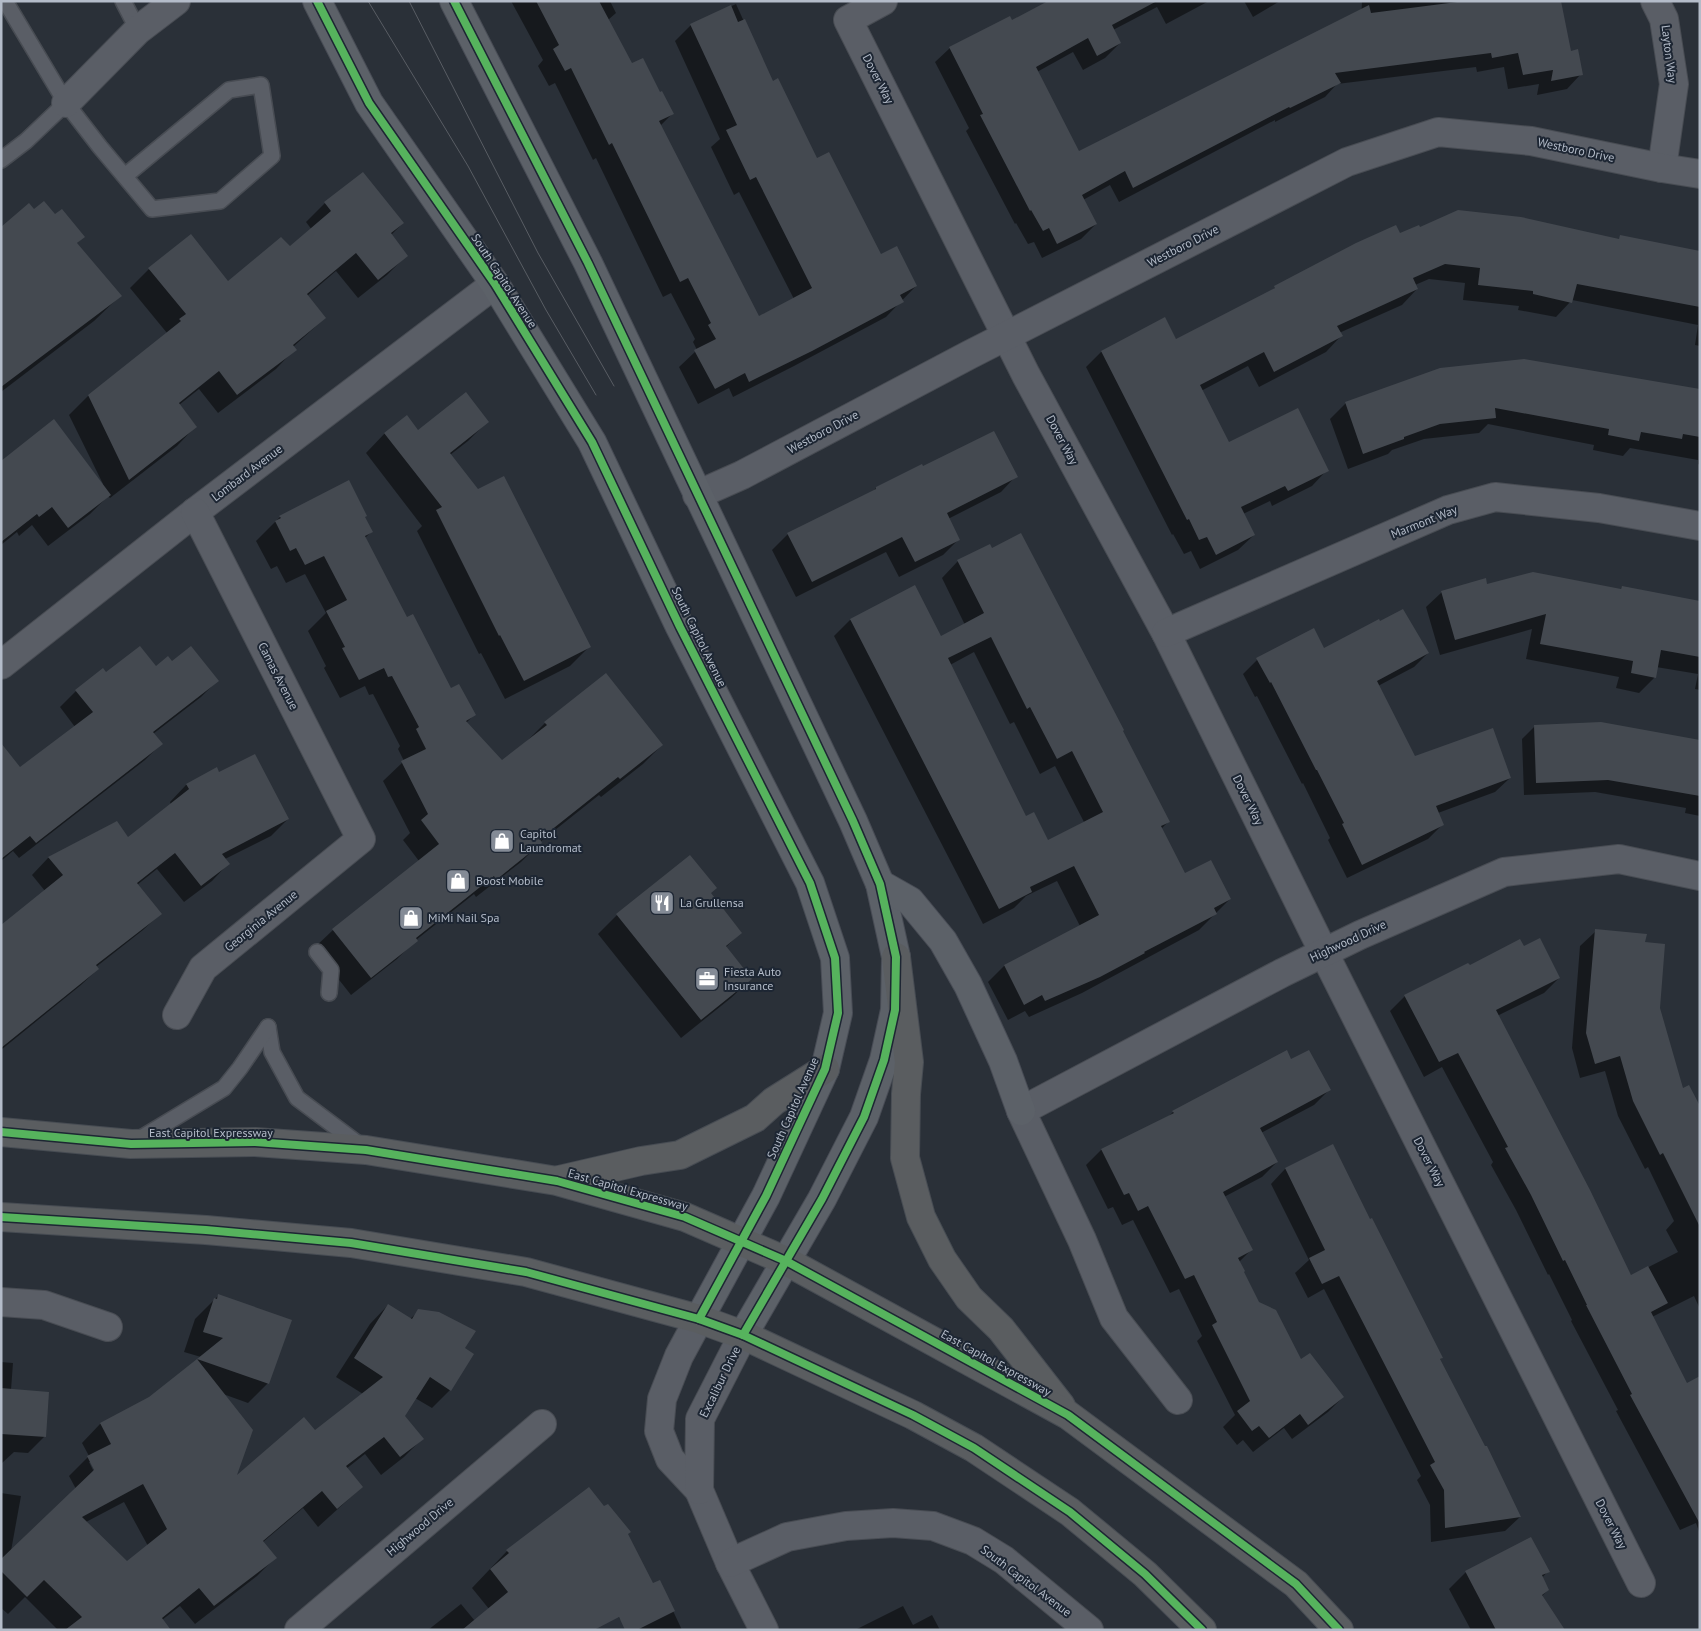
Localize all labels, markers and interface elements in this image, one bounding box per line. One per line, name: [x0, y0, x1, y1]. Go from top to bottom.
street label: Layton Way: [1658, 24, 1681, 84]
street label: Dover Way: [860, 51, 898, 107]
street label: Westboro Drive: [1536, 134, 1616, 165]
street label: Westboro Drive: [1145, 221, 1221, 270]
street label: South Capitol Avenue: [468, 231, 541, 331]
street label: Westboro Drive: [785, 407, 861, 457]
street label: Dover Way: [1043, 412, 1082, 467]
street label: Lombard Avenue: [208, 441, 285, 504]
street label: Marmont Way: [1388, 501, 1460, 542]
street label: South Capitol Avenue: [669, 584, 730, 689]
street label: Camas Avenue: [255, 640, 302, 712]
street label: Dover Way: [1230, 772, 1267, 828]
place label: Capitol Laundromat: [520, 826, 582, 855]
shop icon: Capitol Laundromat: [489, 828, 515, 854]
shop icon: Boost Mobile: [445, 868, 471, 894]
place label: Boost Mobile: [476, 873, 543, 888]
street label: Georginia Avenue: [221, 887, 300, 955]
restaurant icon: La Grullensa: [649, 890, 675, 916]
place label: La Grullensa: [680, 895, 744, 910]
shop icon: MiMi Nail Spa: [398, 905, 424, 931]
place label: MiMi Nail Spa: [428, 910, 499, 925]
street label: Highwood Drive: [1307, 916, 1388, 965]
place label: Fiesta Auto Insurance: [724, 964, 781, 993]
office icon: Fiesta Auto Insurance: [694, 966, 720, 992]
street label: South Capitol Avenue: [763, 1055, 822, 1161]
street label: East Capitol Expressway: [149, 1125, 273, 1140]
street label: Dover Way: [1411, 1134, 1449, 1190]
street label: East Capitol Expressway: [567, 1165, 690, 1214]
street label: East Capitol Expressway: [938, 1326, 1054, 1399]
street label: Excalibur Drive: [696, 1344, 743, 1420]
street label: Highwood Drive: [383, 1494, 456, 1559]
street label: Dover Way: [1593, 1496, 1631, 1552]
street label: South Capitol Avenue: [978, 1542, 1075, 1620]

